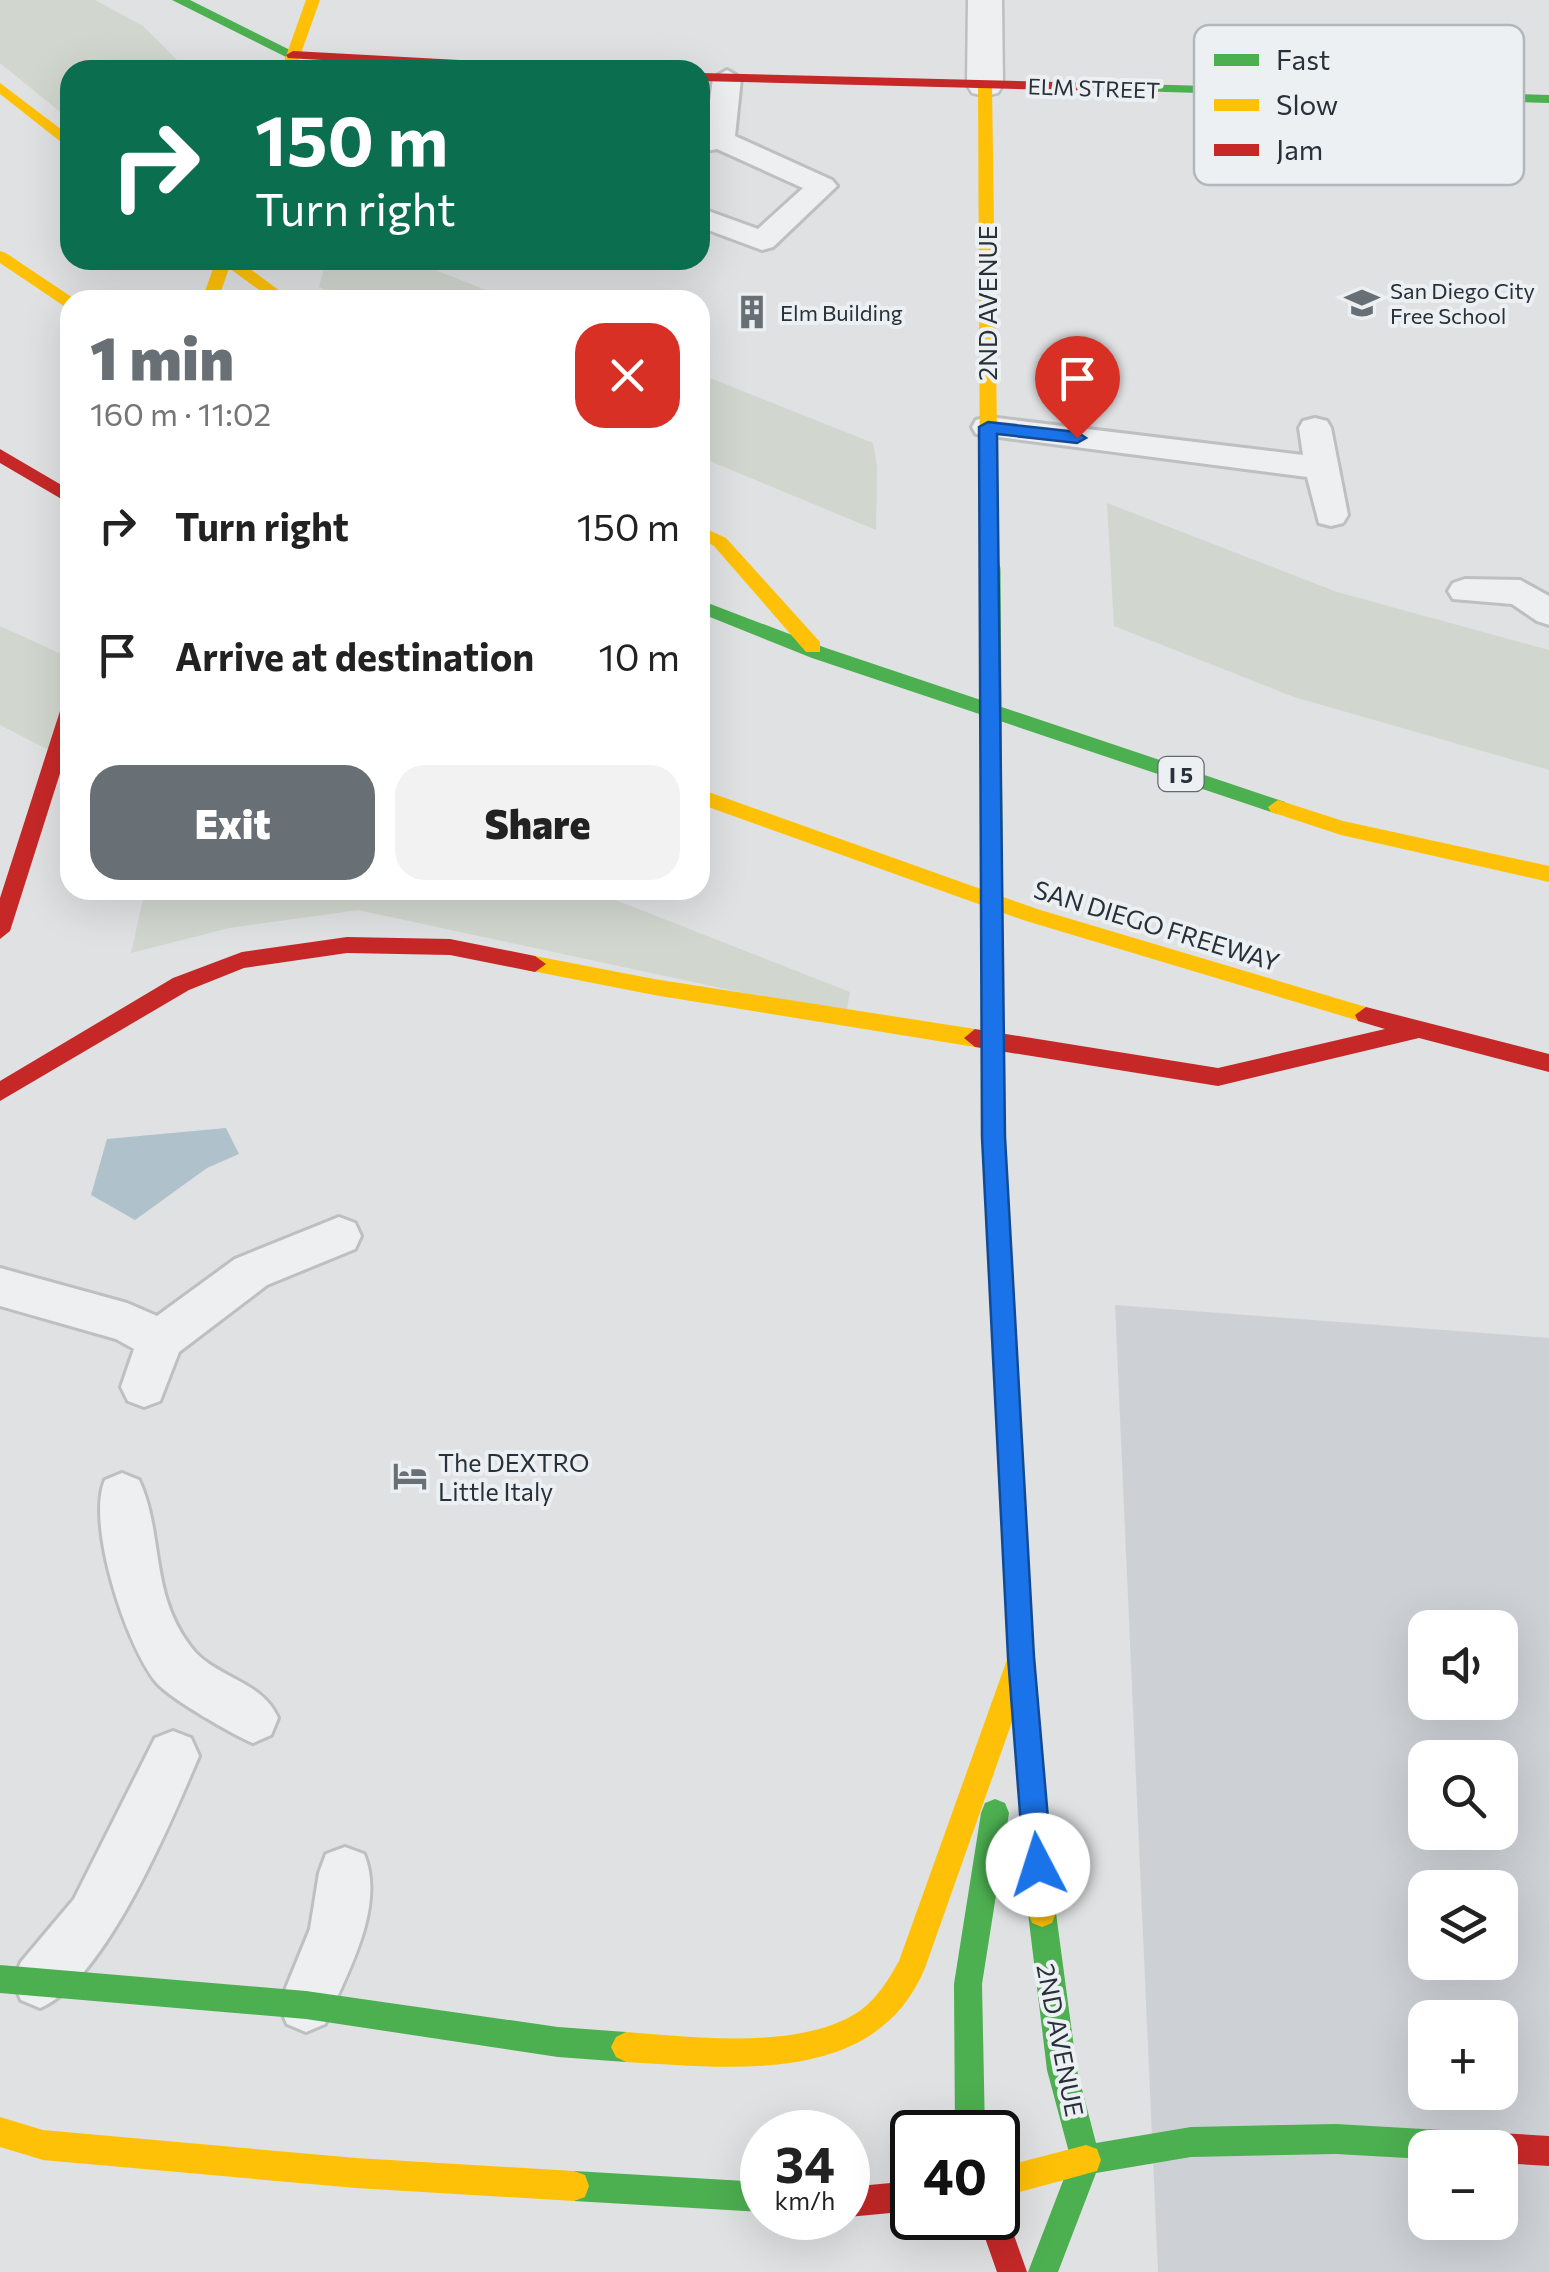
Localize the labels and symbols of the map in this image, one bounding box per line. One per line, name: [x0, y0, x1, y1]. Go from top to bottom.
legend: [1194, 25, 1524, 185]
text: Fast: [1276, 42, 1330, 76]
street label: ELM STREET: [1027, 72, 1161, 104]
text: Slow: [1276, 87, 1338, 121]
text: Jam: [1276, 132, 1323, 166]
street label: 2ND AVENUE: [972, 225, 1002, 381]
place label: San Diego City Free School: [1390, 277, 1535, 329]
school or university icon: San Diego City Free School: [1343, 284, 1381, 322]
building icon: Elm Building: [733, 293, 771, 331]
place label: Elm Building: [780, 299, 903, 326]
pin: [1035, 336, 1120, 439]
road number: I 5: [1158, 757, 1204, 791]
street label: SAN DIEGO FREEWAY: [1031, 873, 1283, 977]
place label: The DEXTRO Little Italy: [438, 1447, 589, 1506]
hotel icon: The DEXTRO Little Italy: [391, 1457, 429, 1495]
position arrow: [986, 1813, 1090, 1917]
street label: 2ND AVENUE: [1031, 1961, 1091, 2119]
speed limit sign: 40: [890, 2110, 1020, 2240]

